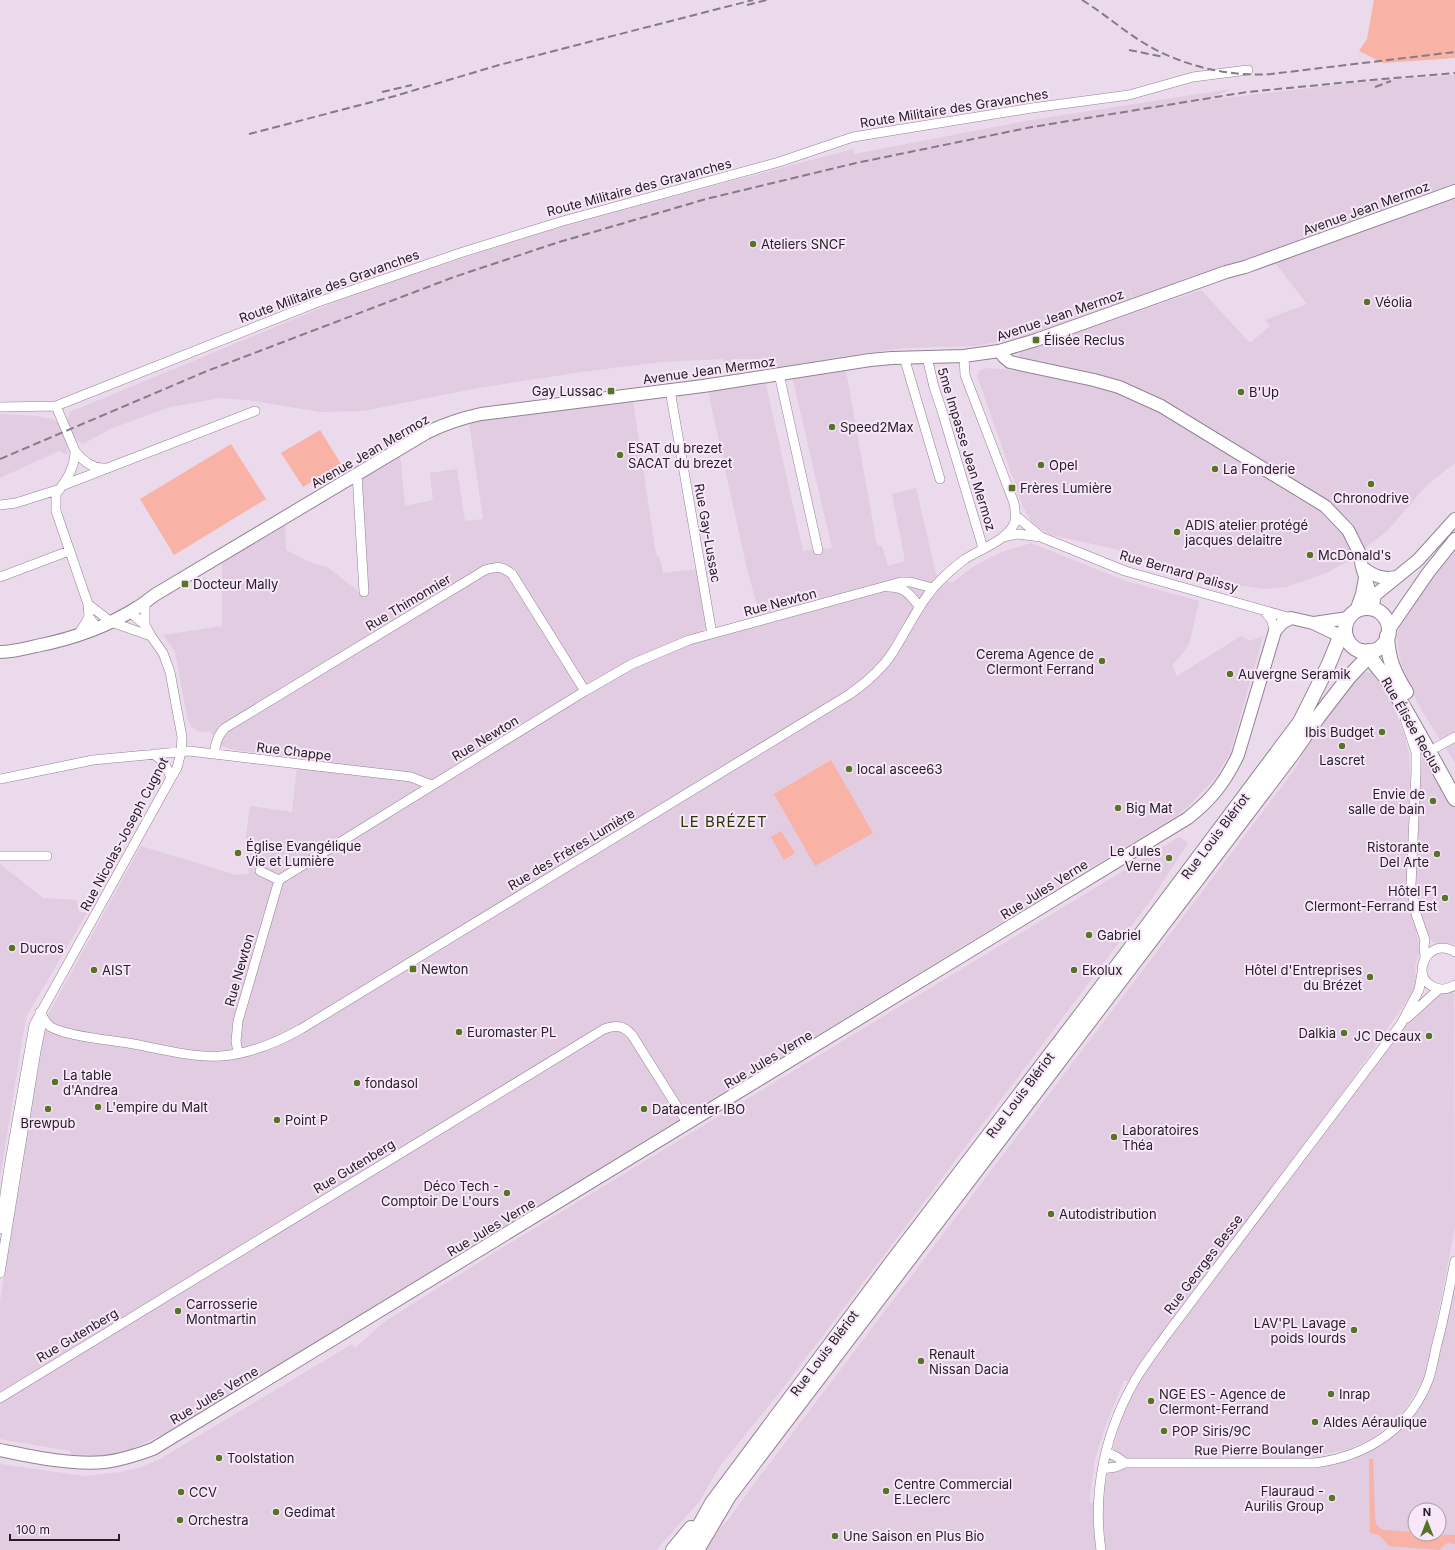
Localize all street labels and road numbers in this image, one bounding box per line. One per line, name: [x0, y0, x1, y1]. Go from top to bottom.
street label: Route Militaire des Gravanches: [859, 85, 1049, 131]
street label: Route Militaire des Gravanches: [545, 155, 733, 219]
street label: Avenue Jean Mermoz: [1300, 178, 1432, 238]
street label: Route Militaire des Gravanches: [237, 246, 421, 326]
street label: Avenue Jean Mermoz: [994, 286, 1126, 344]
street label: Avenue Jean Mermoz: [642, 353, 776, 387]
street label: 5me Impasse Jean Mermoz: [934, 365, 1000, 533]
street label: Avenue Jean Mermoz: [308, 411, 432, 491]
street label: Rue Gay-Lussac: [691, 482, 725, 584]
street label: Rue Bernard Palissy: [1118, 546, 1240, 596]
street label: Rue Thimonnier: [362, 570, 454, 634]
street label: Rue Newton: [742, 585, 818, 619]
street label: Rue Élisée Reclus: [1378, 674, 1446, 776]
street label: Rue Newton: [449, 712, 521, 764]
street label: Rue Chappe: [256, 738, 332, 764]
street label: Rue Nicolas-Joseph Cugnot: [77, 754, 171, 914]
street label: Rue Louis Blériot: [1178, 790, 1252, 882]
street label: Rue des Frères Lumière: [505, 805, 637, 893]
street label: Rue Jules Verne: [997, 856, 1091, 922]
street label: Rue Newton: [221, 932, 257, 1008]
street label: Rue Jules Verne: [721, 1026, 815, 1092]
street label: Rue Louis Blériot: [983, 1049, 1057, 1141]
street label: Rue Gutenberg: [310, 1135, 398, 1197]
street label: Rue Jules Verne: [444, 1194, 538, 1260]
street label: Rue Georges Besse: [1160, 1211, 1246, 1317]
street label: Rue Gutenberg: [33, 1304, 121, 1366]
street label: Rue Louis Blériot: [787, 1307, 861, 1399]
street label: Rue Jules Verne: [167, 1362, 261, 1428]
street label: Rue Pierre Boulanger: [1194, 1440, 1324, 1458]

